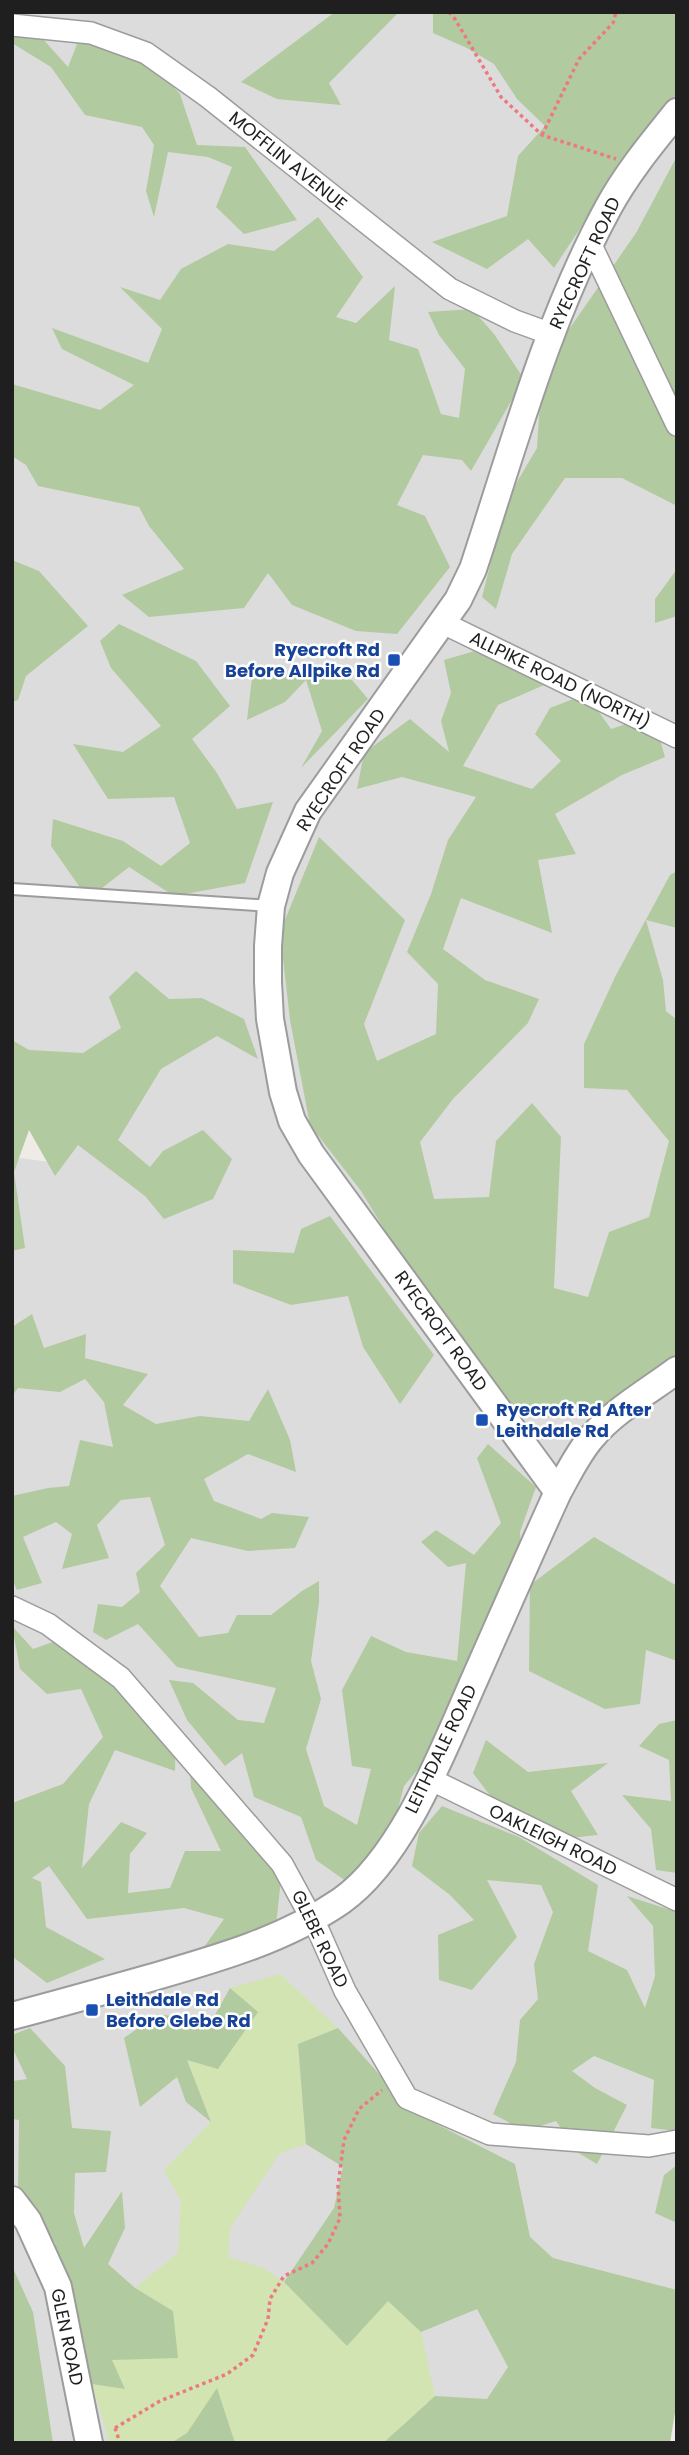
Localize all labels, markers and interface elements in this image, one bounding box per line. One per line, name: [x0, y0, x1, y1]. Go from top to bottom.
street label: MOFFLIN AVENUE: [224, 105, 353, 216]
street label: RYECROFT ROAD: [543, 193, 626, 333]
street label: ALLPIKE ROAD (NORTH): [466, 625, 655, 734]
place label: Ryecroft Rd Before Allpike Rd: [225, 637, 380, 683]
marker: Ryecroft Rd Before Allpike Rd: [386, 652, 402, 668]
street label: RYECROFT ROAD: [290, 703, 391, 836]
street label: RYECROFT ROAD: [389, 1265, 494, 1396]
place label: Ryecroft Rd After Leithdale Rd: [496, 1397, 652, 1443]
marker: Ryecroft Rd After Leithdale Rd: [474, 1412, 490, 1428]
street label: LEITHDALE ROAD: [399, 1680, 483, 1817]
street label: OAKLEIGH ROAD: [485, 1798, 621, 1881]
street label: GLEBE ROAD: [286, 1886, 355, 1992]
place label: Leithdale Rd Before Glebe Rd: [106, 1987, 251, 2033]
marker: Leithdale Rd Before Glebe Rd: [84, 2002, 100, 2018]
street label: GLEN ROAD: [45, 2286, 90, 2388]

